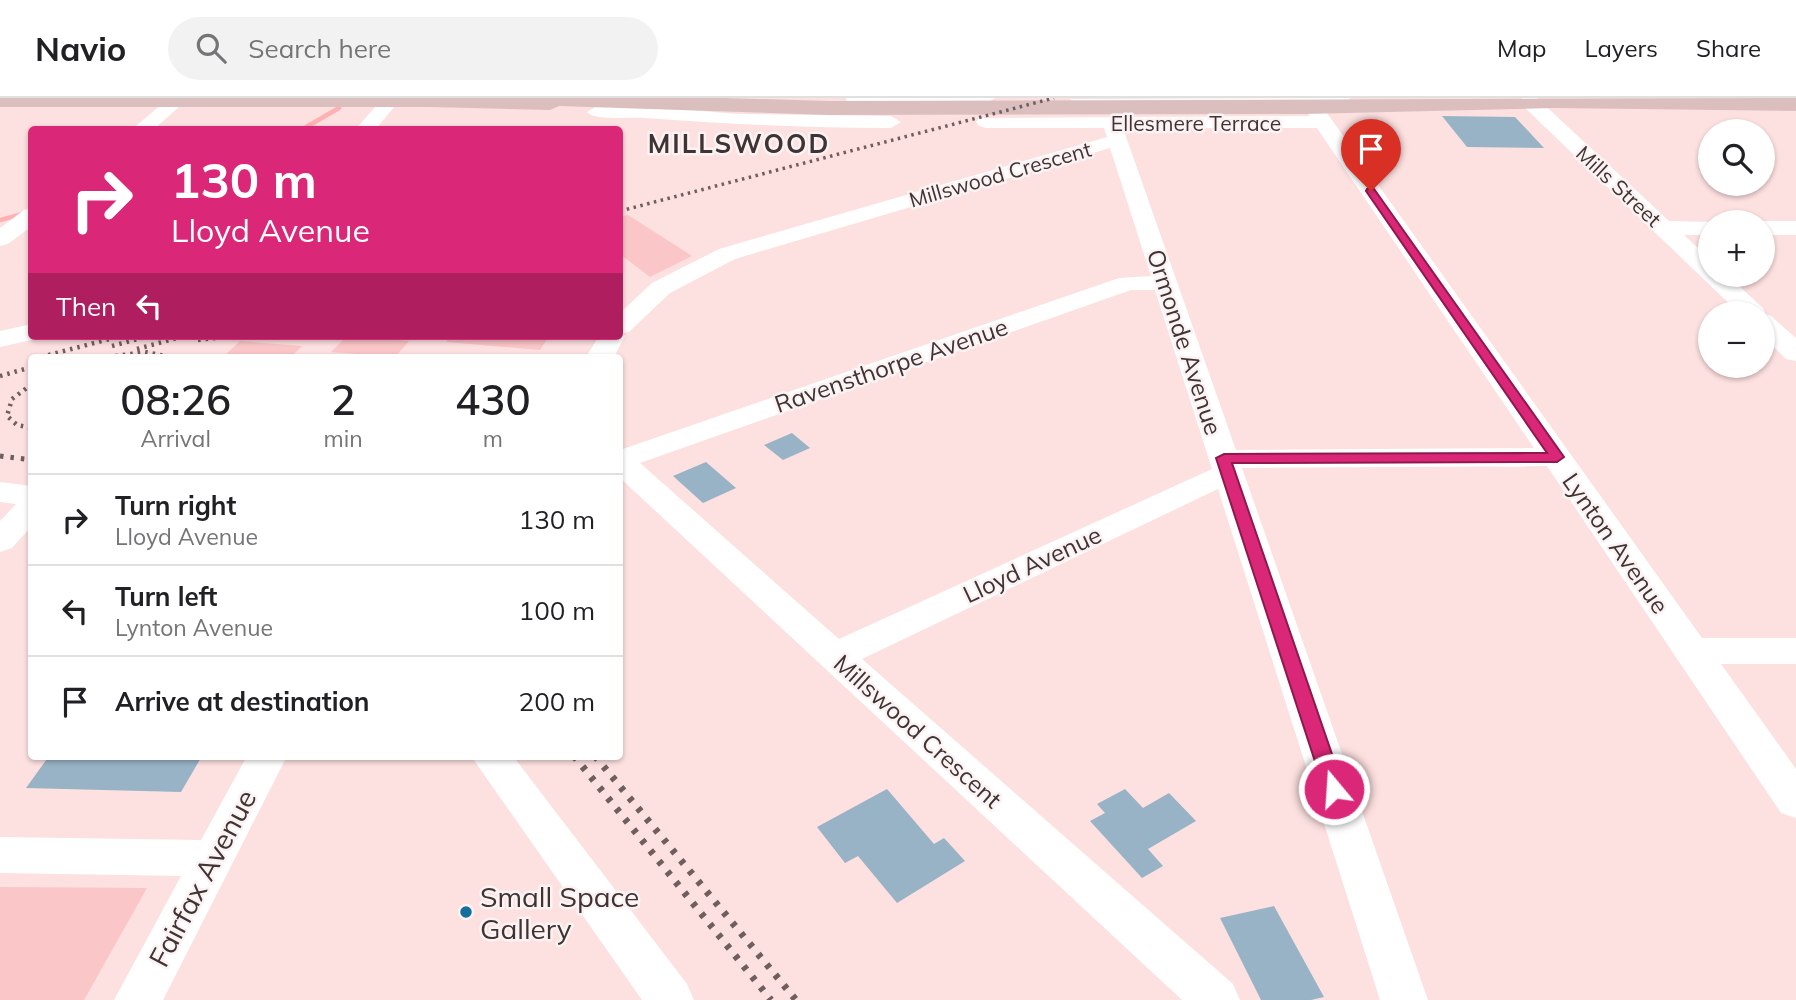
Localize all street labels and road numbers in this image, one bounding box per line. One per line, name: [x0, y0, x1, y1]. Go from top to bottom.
street label: Ellesmere Terrace: [1111, 110, 1281, 136]
street label: Millswood Crescent: [906, 136, 1094, 212]
street label: Mills Street: [1571, 140, 1667, 232]
street label: Ormonde Avenue: [1141, 245, 1229, 439]
street label: Ravensthorpe Avenue: [771, 311, 1011, 419]
street label: Lynton Avenue: [1556, 467, 1676, 619]
street label: Lloyd Avenue: [958, 519, 1106, 609]
street label: Millswood Crescent: [828, 648, 1008, 814]
street label: Fairfax Avenue: [141, 783, 263, 973]

